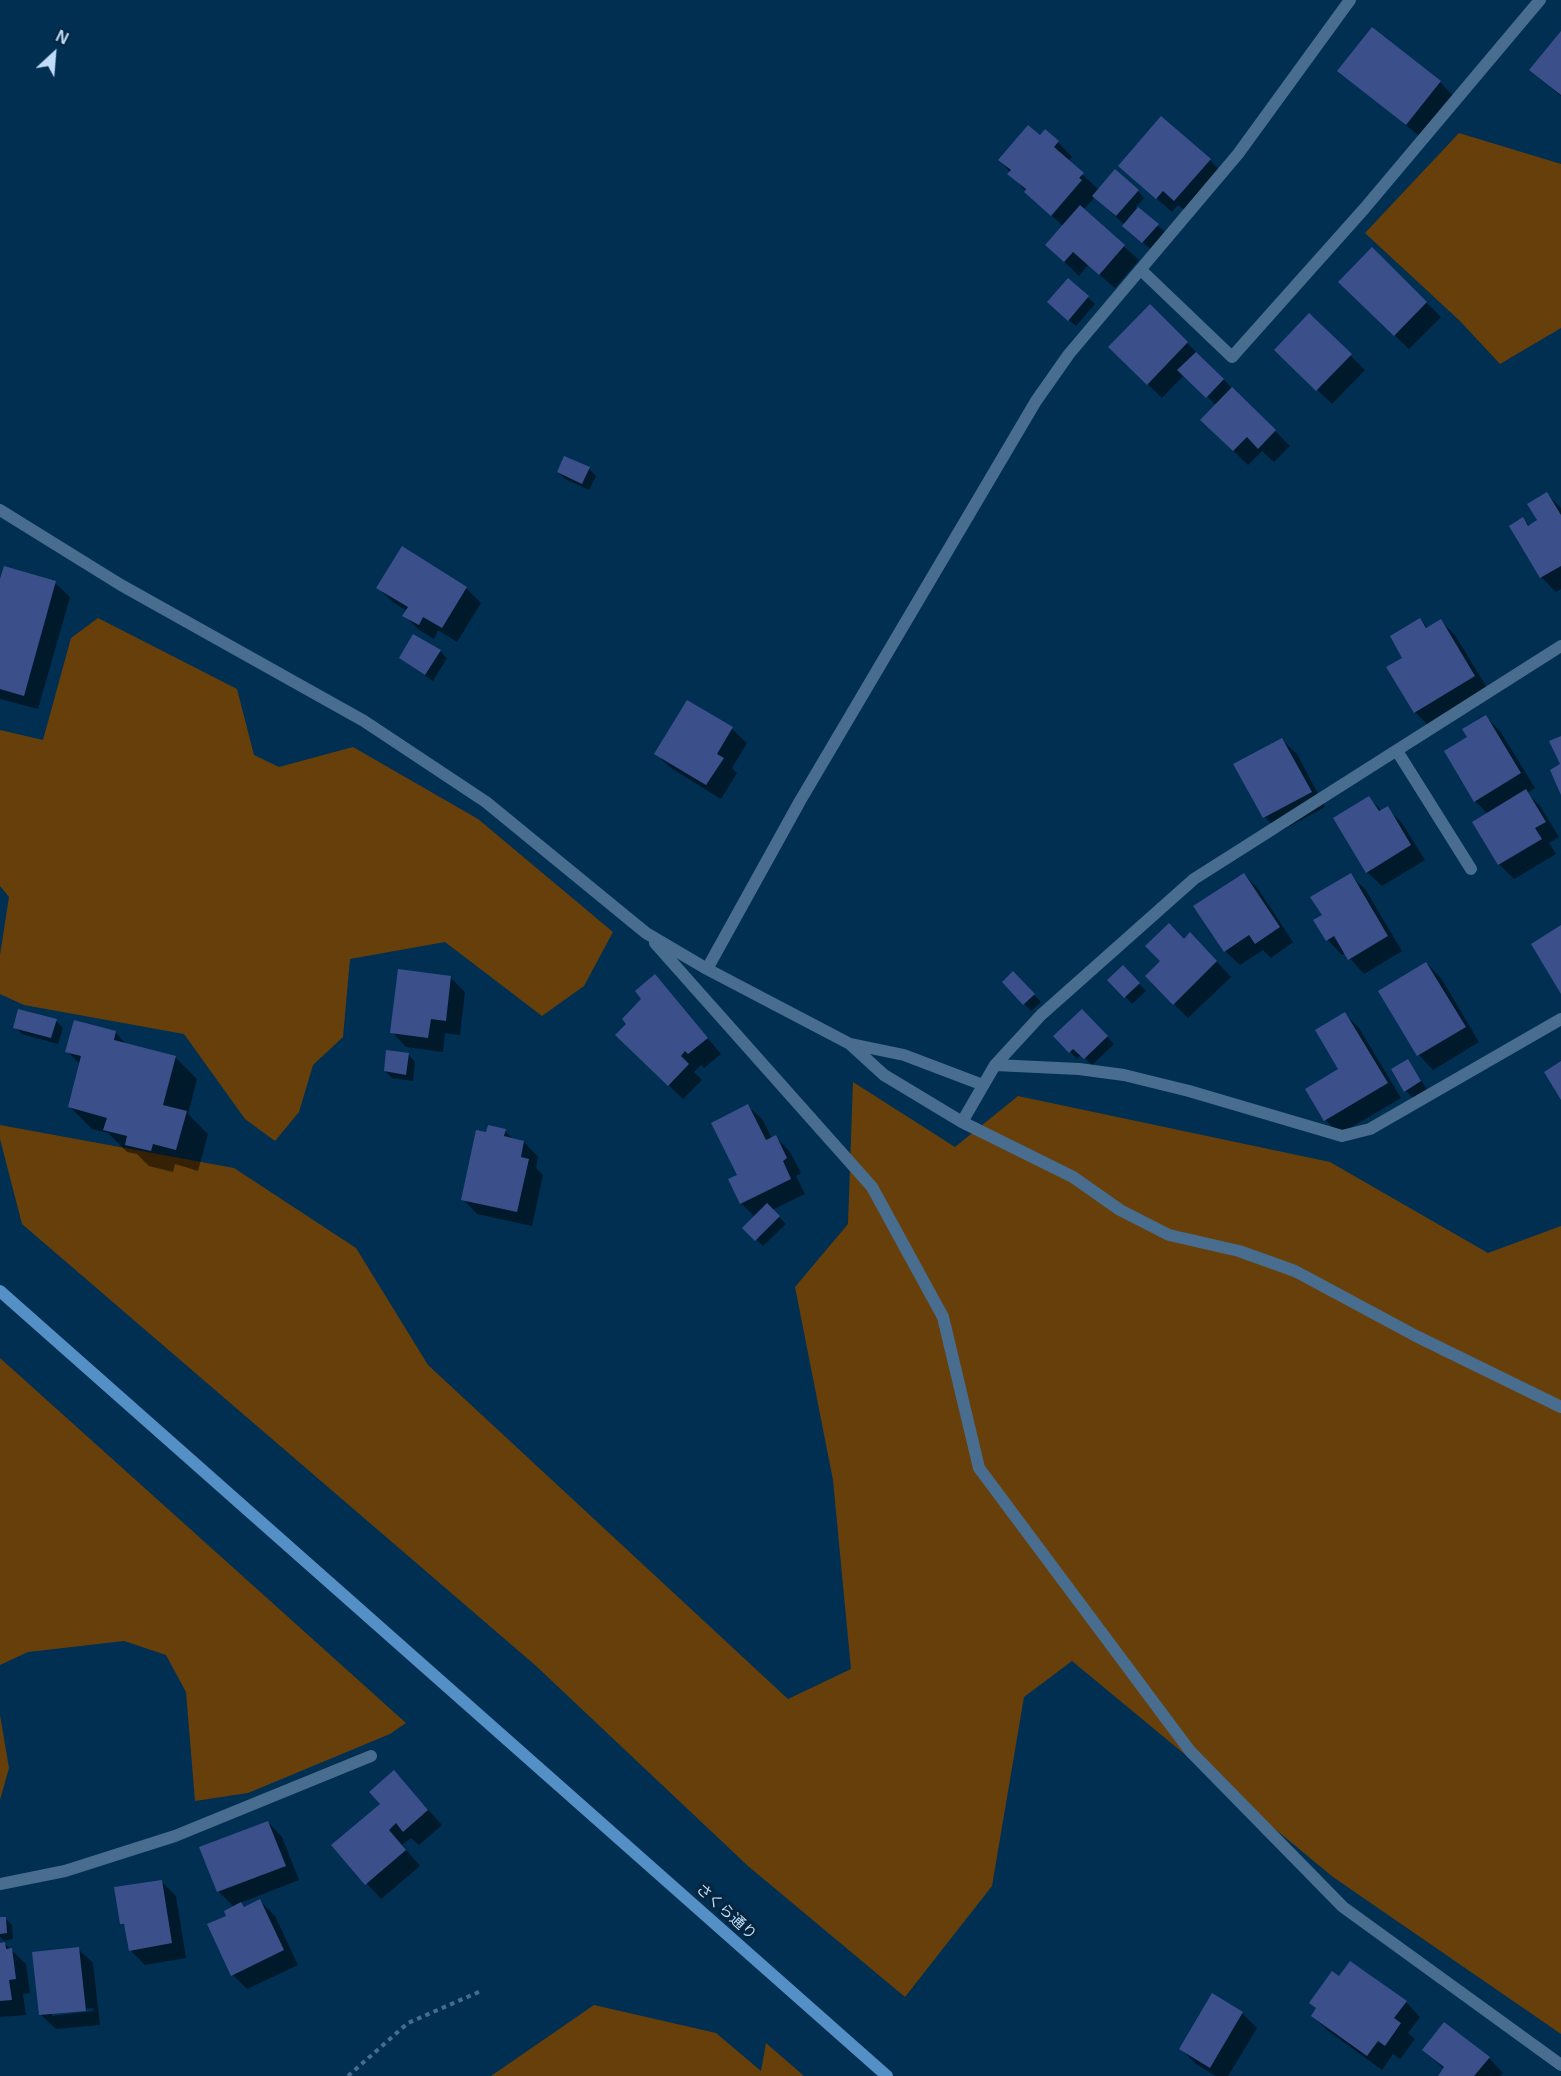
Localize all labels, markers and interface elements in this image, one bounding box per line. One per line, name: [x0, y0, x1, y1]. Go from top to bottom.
north arrow: [24, 24, 84, 84]
text: N: [53, 27, 71, 48]
street label: さくら通り: [692, 1880, 760, 1944]

